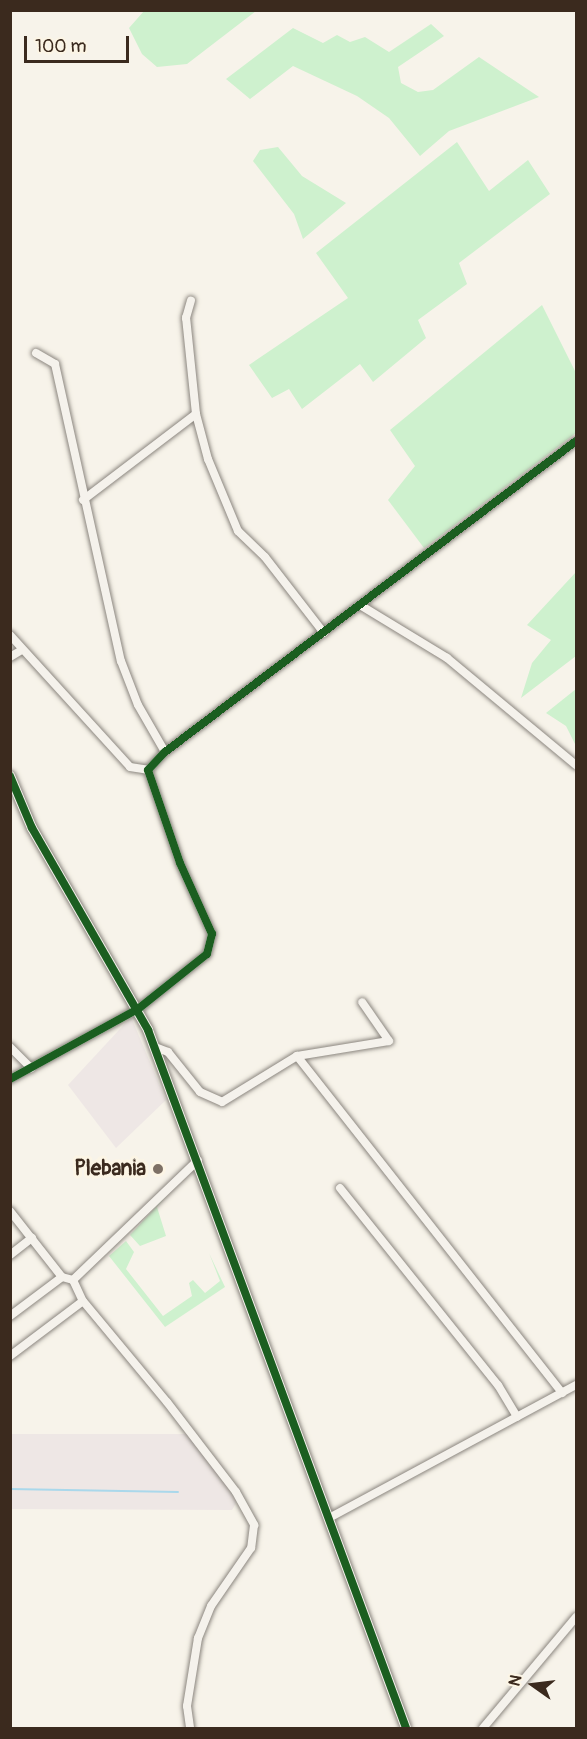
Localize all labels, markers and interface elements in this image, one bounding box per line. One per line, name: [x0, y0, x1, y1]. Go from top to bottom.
scale bar: [27, 24, 132, 62]
text: 100 m: [35, 35, 87, 58]
place label: Plebania: [74, 1156, 146, 1182]
marker: Plebania: [151, 1162, 165, 1176]
north arrow: [503, 1655, 563, 1715]
text: N: [505, 1673, 527, 1688]

